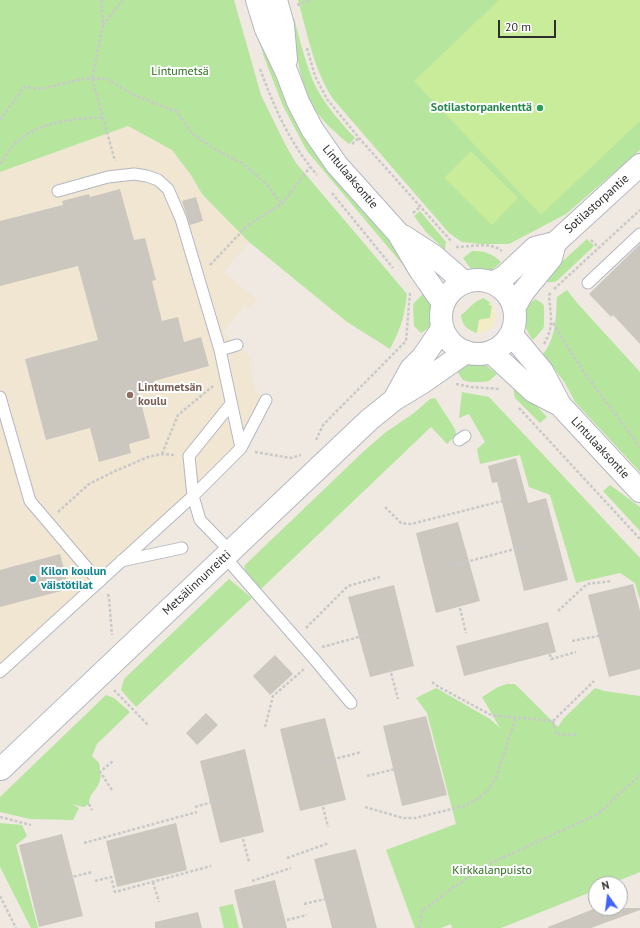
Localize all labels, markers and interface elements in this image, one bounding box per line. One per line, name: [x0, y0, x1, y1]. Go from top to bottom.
scale bar: [500, 12, 558, 38]
text: 20 m: [505, 19, 531, 34]
park label: Lintumetsä: [151, 65, 209, 79]
place label: Sotilastorpankenttä: [431, 101, 532, 115]
marker: Sotilastorpankenttä: [535, 103, 545, 113]
street label: Lintulaaksontie: [319, 142, 381, 212]
street label: Sotilastorpantie: [562, 171, 632, 237]
place label: Lintumetsän koulu: [138, 381, 202, 409]
marker: Lintumetsän koulu: [125, 390, 135, 400]
street label: Lintulaaksontie: [568, 414, 632, 482]
street label: Metsälinnunreitti: [160, 548, 234, 618]
place label: Kilon koulun väistötilat: [41, 565, 106, 593]
marker: Kilon koulun väistötilat: [28, 574, 38, 584]
park label: Kirkkalanpuisto: [452, 864, 532, 878]
north arrow: [588, 876, 628, 916]
text: N: [600, 878, 611, 893]

